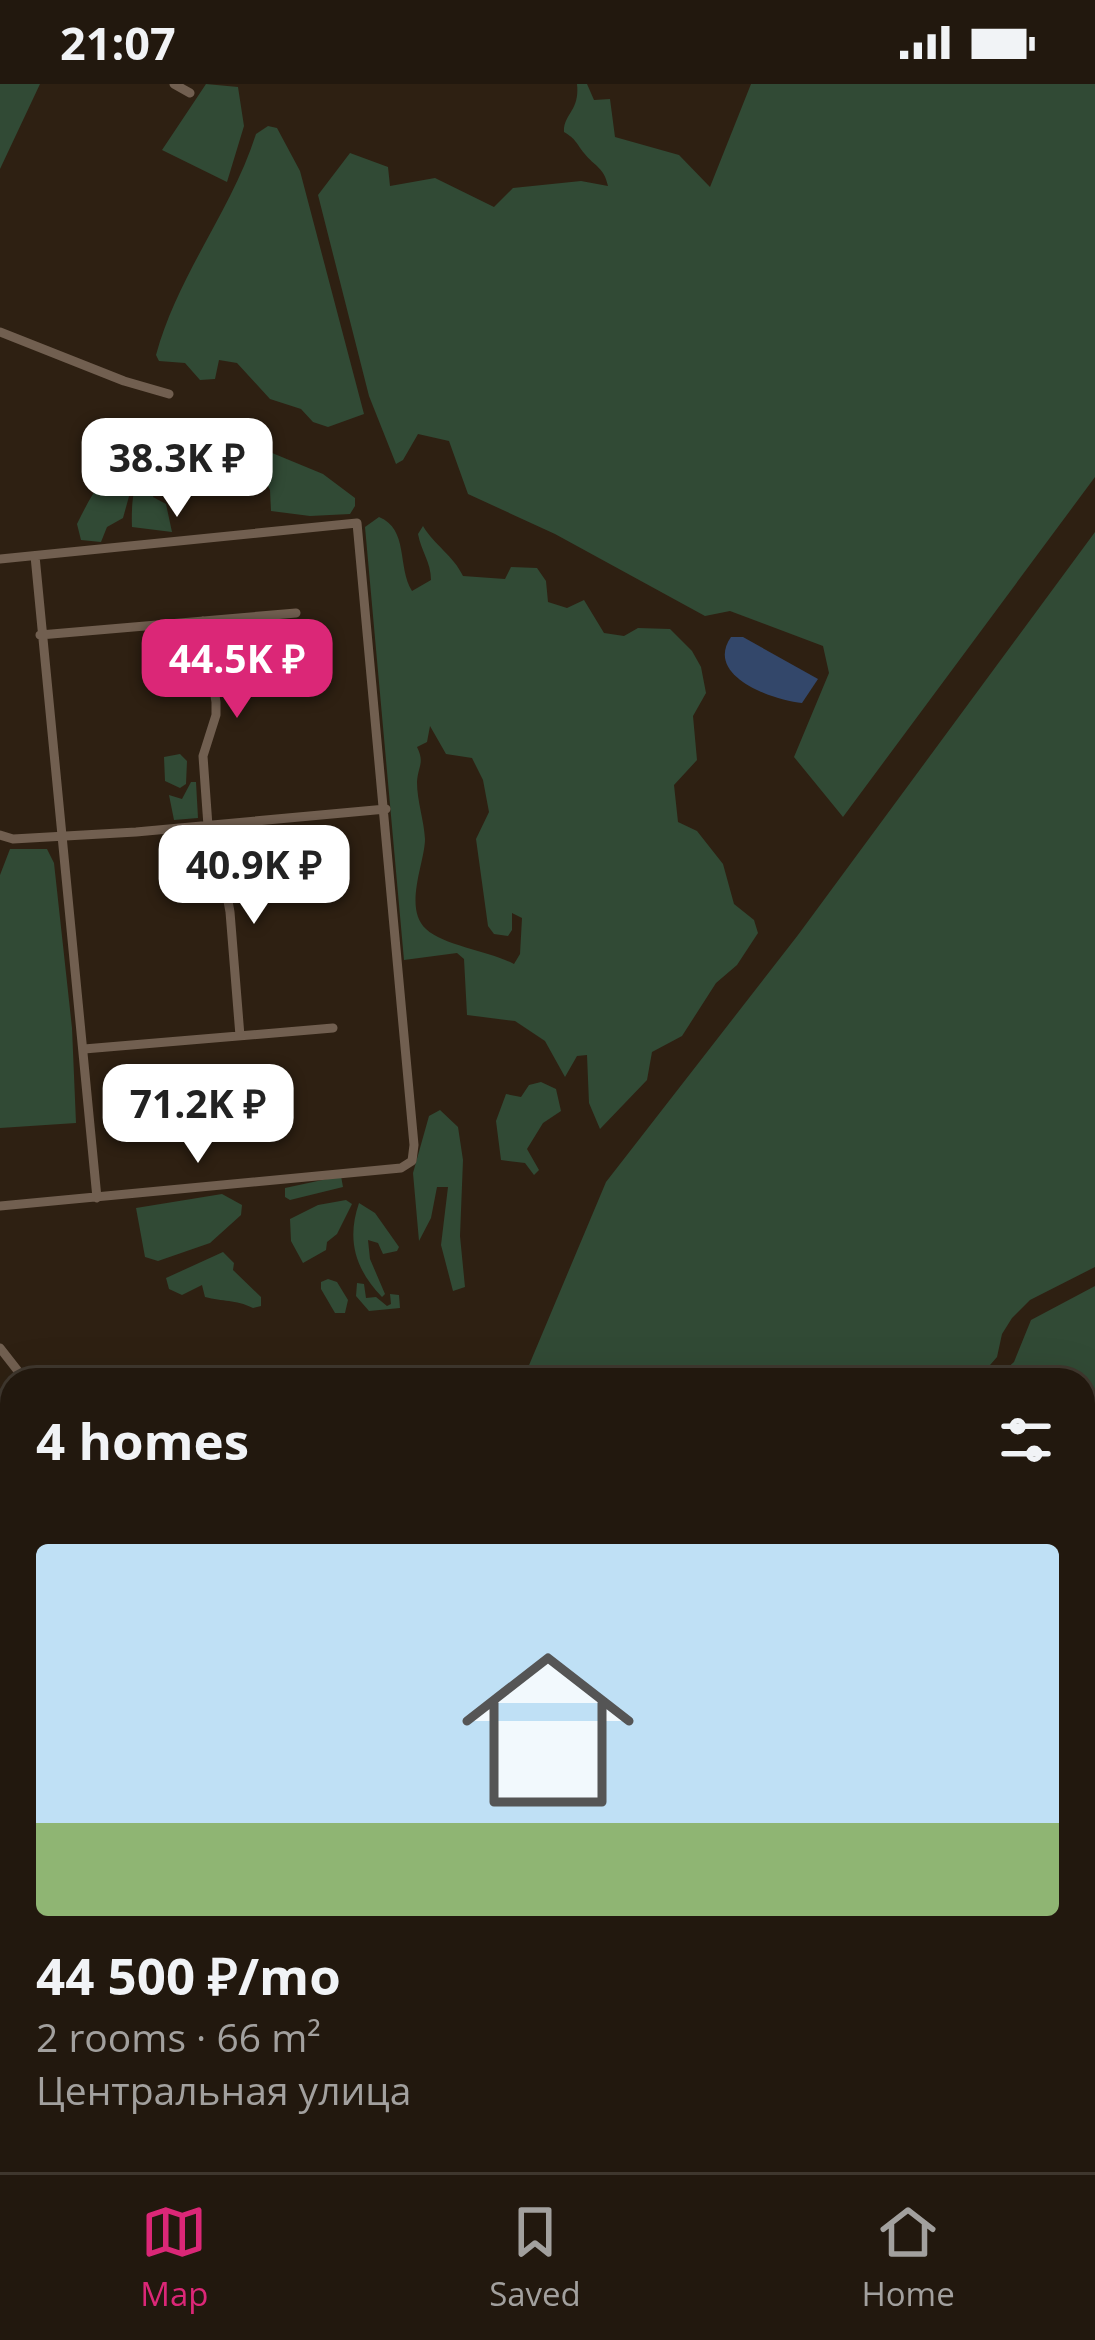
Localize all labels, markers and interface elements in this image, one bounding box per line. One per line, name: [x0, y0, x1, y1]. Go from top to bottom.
text: 21:07: [60, 12, 176, 73]
pin: 38.3K ₽: [66, 418, 288, 520]
text: 38.3K ₽: [109, 430, 245, 483]
pin: 44.5K ₽: [126, 619, 348, 721]
text: 44.5K ₽: [169, 631, 305, 684]
pin: 40.9K ₽: [143, 825, 365, 927]
text: 40.9K ₽: [186, 837, 322, 890]
pin: 71.2K ₽: [87, 1064, 309, 1166]
text: 71.2K ₽: [130, 1076, 266, 1129]
text: 4 homes: [36, 1405, 249, 1475]
icon: filters: [993, 1407, 1059, 1473]
icon: home: [440, 1622, 656, 1838]
text: 44 500 ₽/mo: [36, 1940, 341, 2010]
text: 2 rooms · 66 m²: [36, 2010, 321, 2063]
text: Центральная улица: [36, 2063, 411, 2116]
tab: Map: [140, 2199, 209, 2316]
tab: Saved: [489, 2199, 581, 2316]
tab: Home: [861, 2199, 955, 2316]

